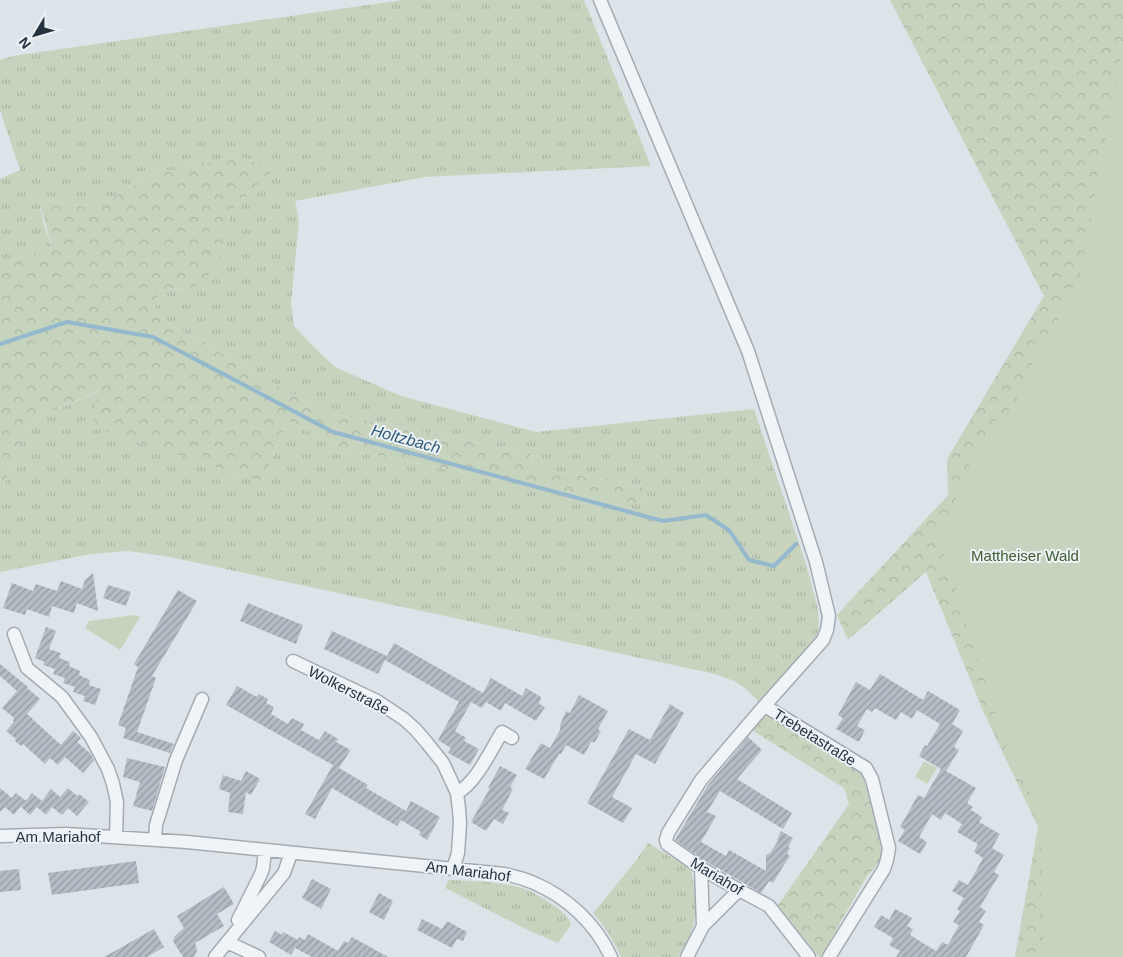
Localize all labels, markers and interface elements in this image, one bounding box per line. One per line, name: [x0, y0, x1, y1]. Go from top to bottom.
north arrow: [10, 10, 60, 60]
text: N: [15, 34, 34, 52]
water label: Holtzbach: [369, 422, 443, 456]
park label: Mattheiser Wald: [971, 547, 1079, 564]
street label: Wolkerstraße: [306, 662, 392, 718]
street label: Trebetastraße: [771, 705, 859, 769]
street label: Am Mariahof: [15, 828, 101, 845]
street label: Mariahof: [688, 854, 747, 899]
street label: Am Mariahof: [425, 857, 512, 885]

